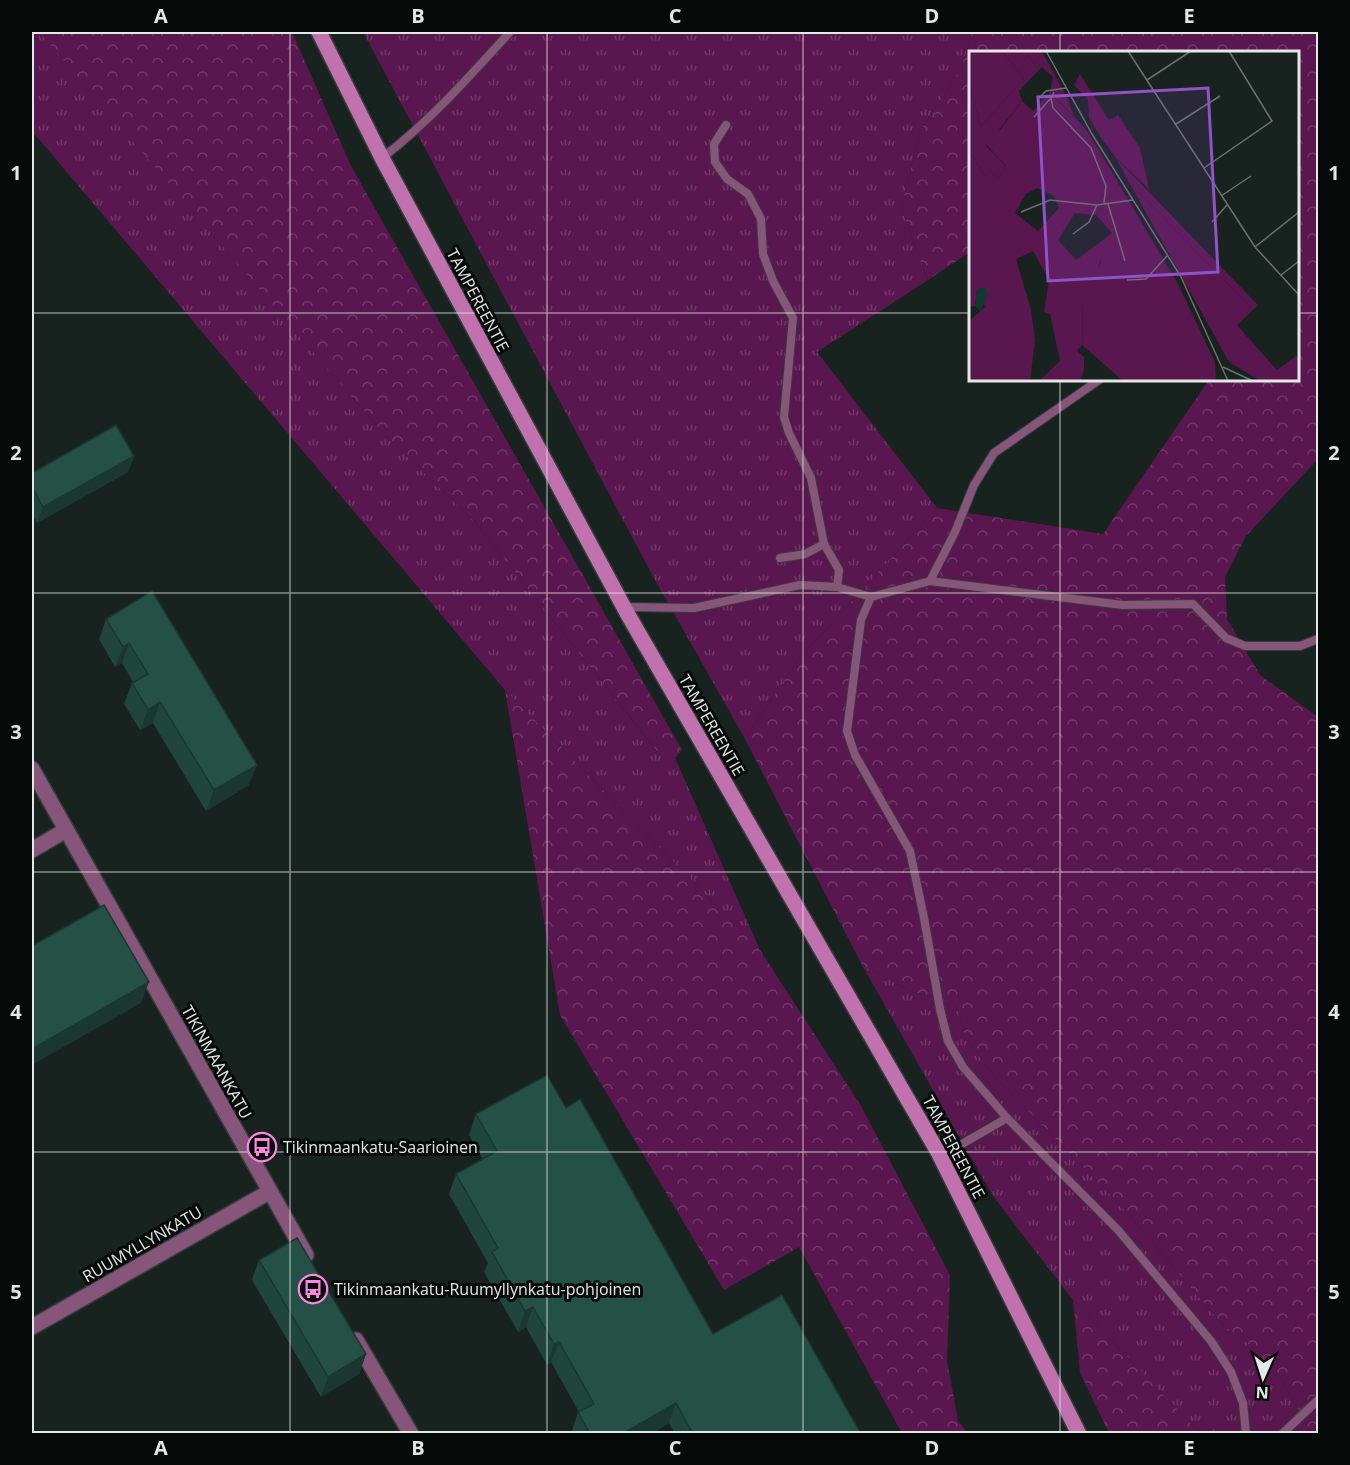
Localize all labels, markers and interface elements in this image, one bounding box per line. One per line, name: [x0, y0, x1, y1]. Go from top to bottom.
text: A: [154, 2, 168, 29]
text: B: [411, 2, 425, 29]
text: C: [669, 2, 682, 29]
text: D: [925, 2, 939, 29]
text: E: [1183, 2, 1195, 29]
inset map: [969, 51, 1299, 381]
text: 1: [10, 159, 22, 186]
text: 1: [1328, 159, 1340, 186]
street label: TAMPEREENTIE: [442, 245, 514, 355]
text: 2: [10, 439, 22, 466]
text: 2: [1328, 439, 1340, 466]
street label: TAMPEREENTIE: [674, 670, 750, 780]
text: 3: [10, 718, 22, 745]
text: 3: [1328, 718, 1340, 745]
text: 4: [10, 998, 22, 1025]
text: 4: [1328, 998, 1340, 1025]
street label: TIKINMAANKATU: [177, 1001, 257, 1123]
street label: TAMPEREENTIE: [918, 1092, 990, 1202]
bus stop icon: Tikinmaankatu-Saarioinen: [246, 1131, 278, 1163]
place label: Tikinmaankatu-Saarioinen: [283, 1136, 478, 1158]
street label: RUUMYLLYNKATU: [78, 1201, 206, 1287]
bus stop icon: Tikinmaankatu-Ruumyllynkatu-pohjoinen: [297, 1273, 329, 1305]
text: 5: [10, 1278, 22, 1305]
place label: Tikinmaankatu-Ruumyllynkatu-pohjoinen: [334, 1278, 641, 1300]
text: 5: [1328, 1278, 1340, 1305]
north arrow: [1233, 1348, 1293, 1408]
text: N: [1255, 1382, 1269, 1404]
text: A: [154, 1434, 168, 1461]
text: B: [411, 1434, 425, 1461]
text: C: [669, 1434, 682, 1461]
text: D: [925, 1434, 939, 1461]
text: E: [1183, 1434, 1195, 1461]

